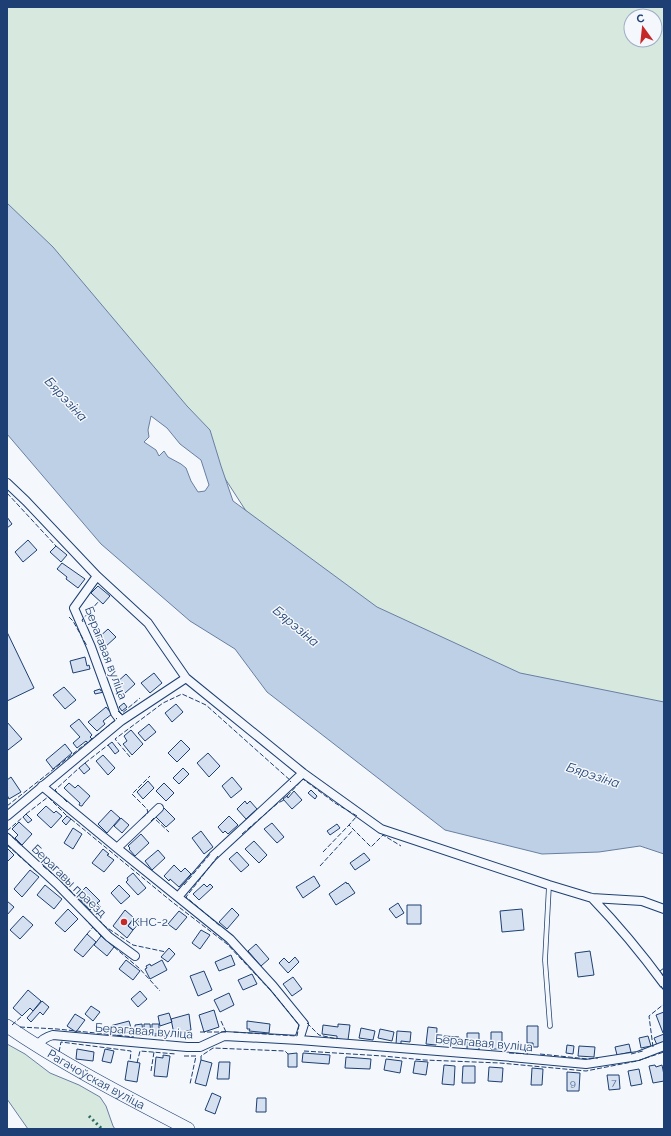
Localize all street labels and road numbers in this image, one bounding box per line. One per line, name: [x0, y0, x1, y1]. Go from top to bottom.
street label: Берагавая вуліца: [82, 605, 130, 701]
street label: Берагавы праезд: [29, 842, 109, 920]
street label: Берагавая вуліца: [94, 1021, 194, 1041]
street label: Берагавая вуліца: [434, 1032, 534, 1054]
street label: Рагачоўская вуліца: [45, 1047, 147, 1112]

